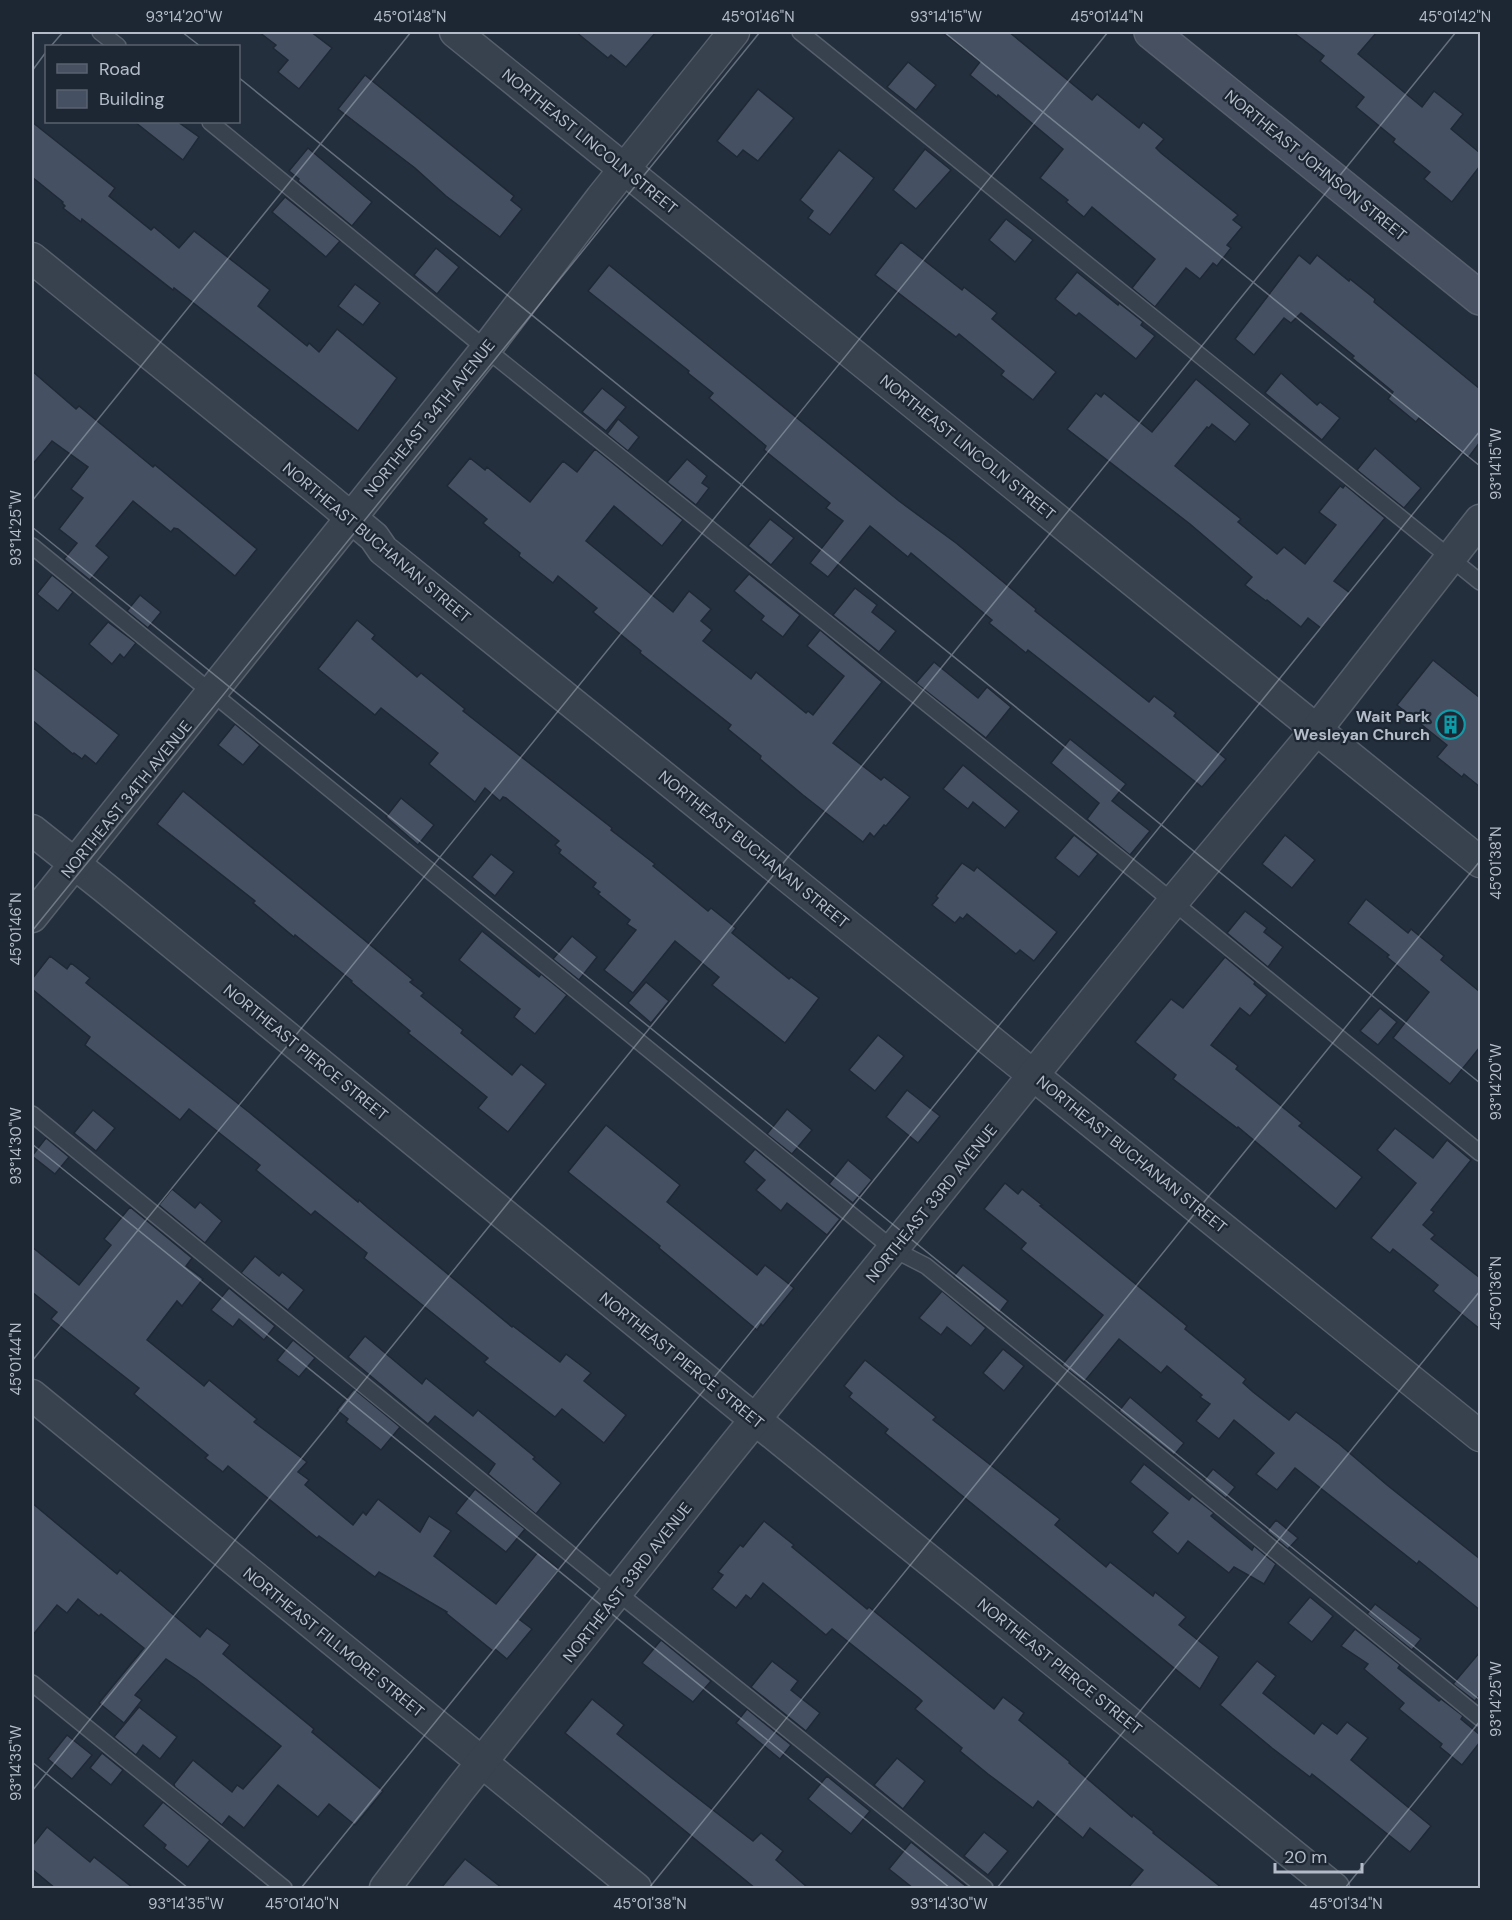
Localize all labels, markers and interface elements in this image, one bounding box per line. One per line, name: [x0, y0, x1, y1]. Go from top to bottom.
text: 93°14'20"W: [146, 7, 223, 27]
text: 45°01'48"N: [374, 7, 446, 27]
text: 45°01'46"N: [721, 7, 795, 27]
text: 93°14'15"W: [910, 7, 982, 27]
text: 45°01'44"N: [1071, 7, 1143, 27]
text: 45°01'42"N: [1419, 7, 1491, 27]
legend: [45, 45, 240, 123]
text: Road: [99, 57, 141, 81]
street label: NORTHEAST LINCOLN STREET: [498, 64, 682, 219]
street label: NORTHEAST JOHNSON STREET: [1220, 85, 1411, 245]
text: Building: [99, 87, 164, 111]
street label: NORTHEAST 34TH AVENUE: [359, 335, 499, 501]
street label: NORTHEAST LINCOLN STREET: [876, 370, 1060, 525]
text: 93°14'15"W: [1486, 428, 1506, 500]
street label: NORTHEAST BUCHANAN STREET: [278, 457, 475, 627]
text: 93°14'25"W: [6, 490, 26, 566]
place label: Wait Park Wesleyan Church: [1293, 706, 1431, 745]
building icon: Wait Park Wesleyan Church: [1435, 709, 1467, 741]
street label: NORTHEAST 34TH AVENUE: [56, 716, 196, 882]
street label: NORTHEAST BUCHANAN STREET: [654, 766, 853, 933]
text: 45°01'38"N: [1486, 826, 1506, 900]
text: 45°01'46"N: [6, 892, 26, 966]
street label: NORTHEAST PIERCE STREET: [219, 980, 392, 1125]
text: 93°14'20"W: [1486, 1043, 1506, 1120]
street label: NORTHEAST BUCHANAN STREET: [1032, 1071, 1231, 1238]
text: 93°14'30"W: [6, 1107, 26, 1185]
street label: NORTHEAST 33RD AVENUE: [861, 1120, 1002, 1287]
text: 45°01'36"N: [1486, 1256, 1506, 1330]
street label: NORTHEAST PIERCE STREET: [595, 1288, 768, 1433]
text: 45°01'44"N: [6, 1323, 26, 1395]
street label: NORTHEAST 33RD AVENUE: [558, 1498, 697, 1667]
street label: NORTHEAST FILLMORE STREET: [239, 1563, 429, 1722]
street label: NORTHEAST PIERCE STREET: [973, 1594, 1146, 1739]
text: 93°14'25"W: [1486, 1661, 1506, 1737]
text: 93°14'35"W: [6, 1725, 26, 1801]
scale bar: [1275, 1836, 1362, 1874]
text: 20 m: [1284, 1845, 1327, 1869]
text: 93°14'35"W: [148, 1894, 224, 1914]
text: 45°01'40"N: [265, 1894, 339, 1914]
text: 45°01'38"N: [613, 1894, 687, 1914]
text: 93°14'30"W: [910, 1894, 988, 1914]
text: 45°01'34"N: [1309, 1894, 1383, 1914]

